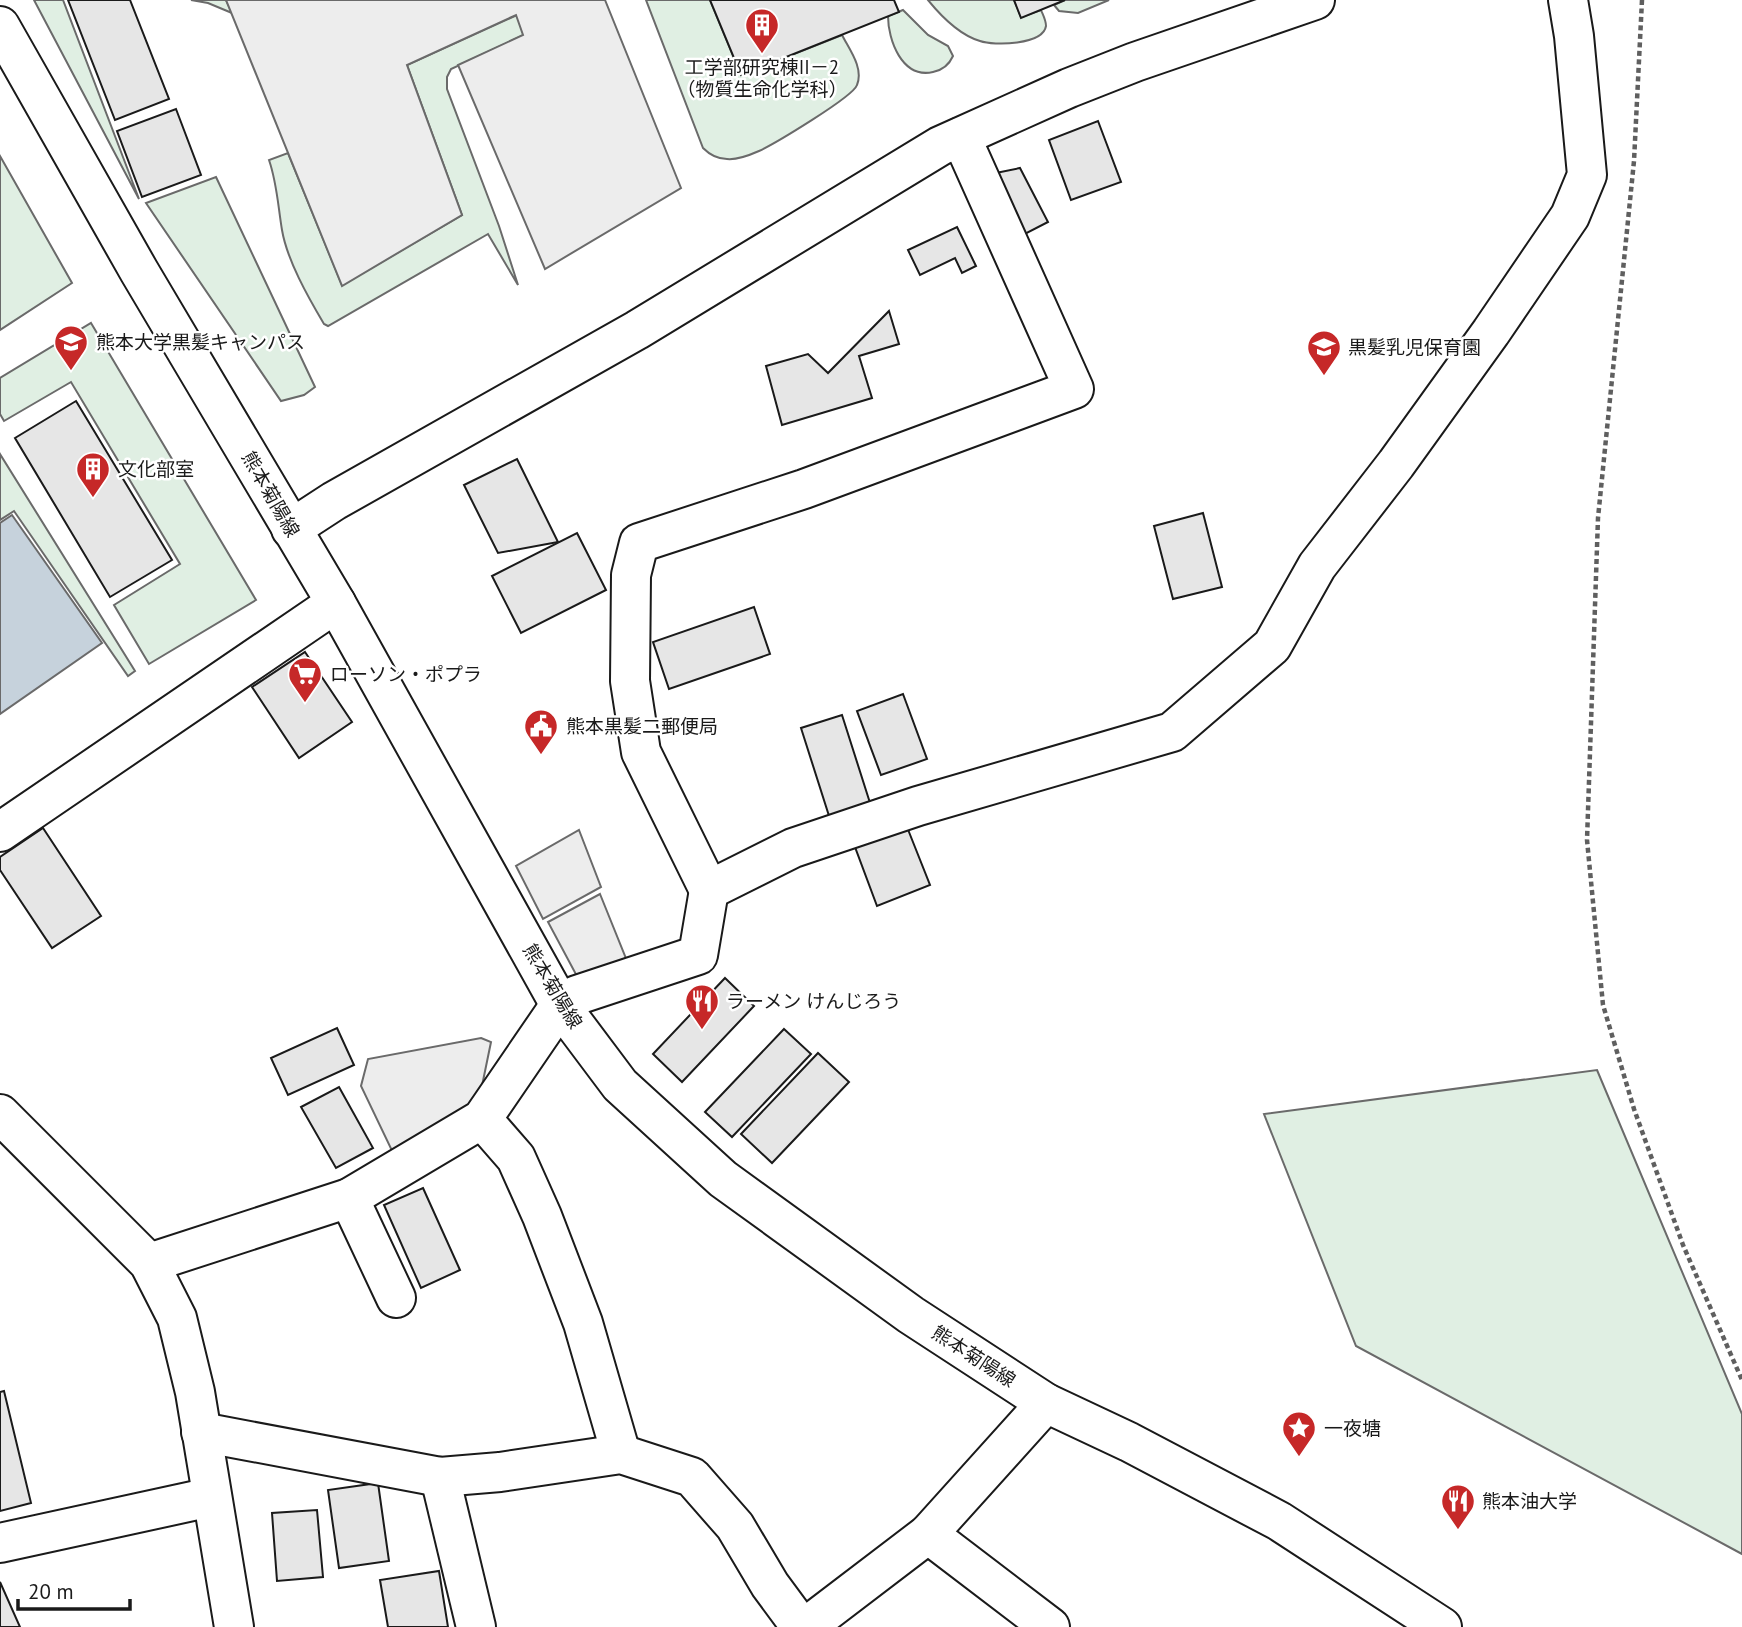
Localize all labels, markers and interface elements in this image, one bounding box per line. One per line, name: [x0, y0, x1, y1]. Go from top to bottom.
building icon: 工学部研究棟II－2 （物質生命化学科）: [743, 6, 781, 55]
place label: 工学部研究棟II－2 （物質生命化学科）: [676, 55, 848, 101]
school or university icon: 熊本大学黒髪キャンパス: [52, 323, 90, 372]
school or university icon: 黒髪乳児保育園: [1305, 328, 1343, 377]
place label: 熊本大学黒髪キャンパス: [96, 330, 305, 354]
place label: 黒髪乳児保育園: [1348, 335, 1481, 359]
street label: 熊本菊陽線: [237, 447, 305, 541]
building icon: 文化部室: [74, 450, 112, 499]
place label: 文化部室: [118, 457, 194, 481]
supermarket icon: ローソン・ポプラ: [286, 655, 324, 704]
place label: ローソン・ポプラ: [330, 662, 482, 686]
public building icon: 熊本黒髪二郵便局: [522, 707, 560, 756]
place label: 熊本黒髪二郵便局: [566, 714, 718, 738]
street label: 熊本菊陽線: [518, 939, 588, 1033]
restaurant icon: ラーメン けんじろう: [683, 982, 721, 1031]
place label: ラーメン けんじろう: [726, 989, 901, 1013]
street label: 熊本菊陽線: [928, 1320, 1020, 1392]
place icon: 一夜塘: [1280, 1409, 1318, 1458]
place label: 一夜塘: [1324, 1416, 1381, 1440]
restaurant icon: 熊本油大学: [1439, 1482, 1477, 1531]
place label: 熊本油大学: [1482, 1489, 1577, 1513]
scale bar: [18, 1568, 130, 1612]
text: 20 m: [28, 1578, 74, 1605]

